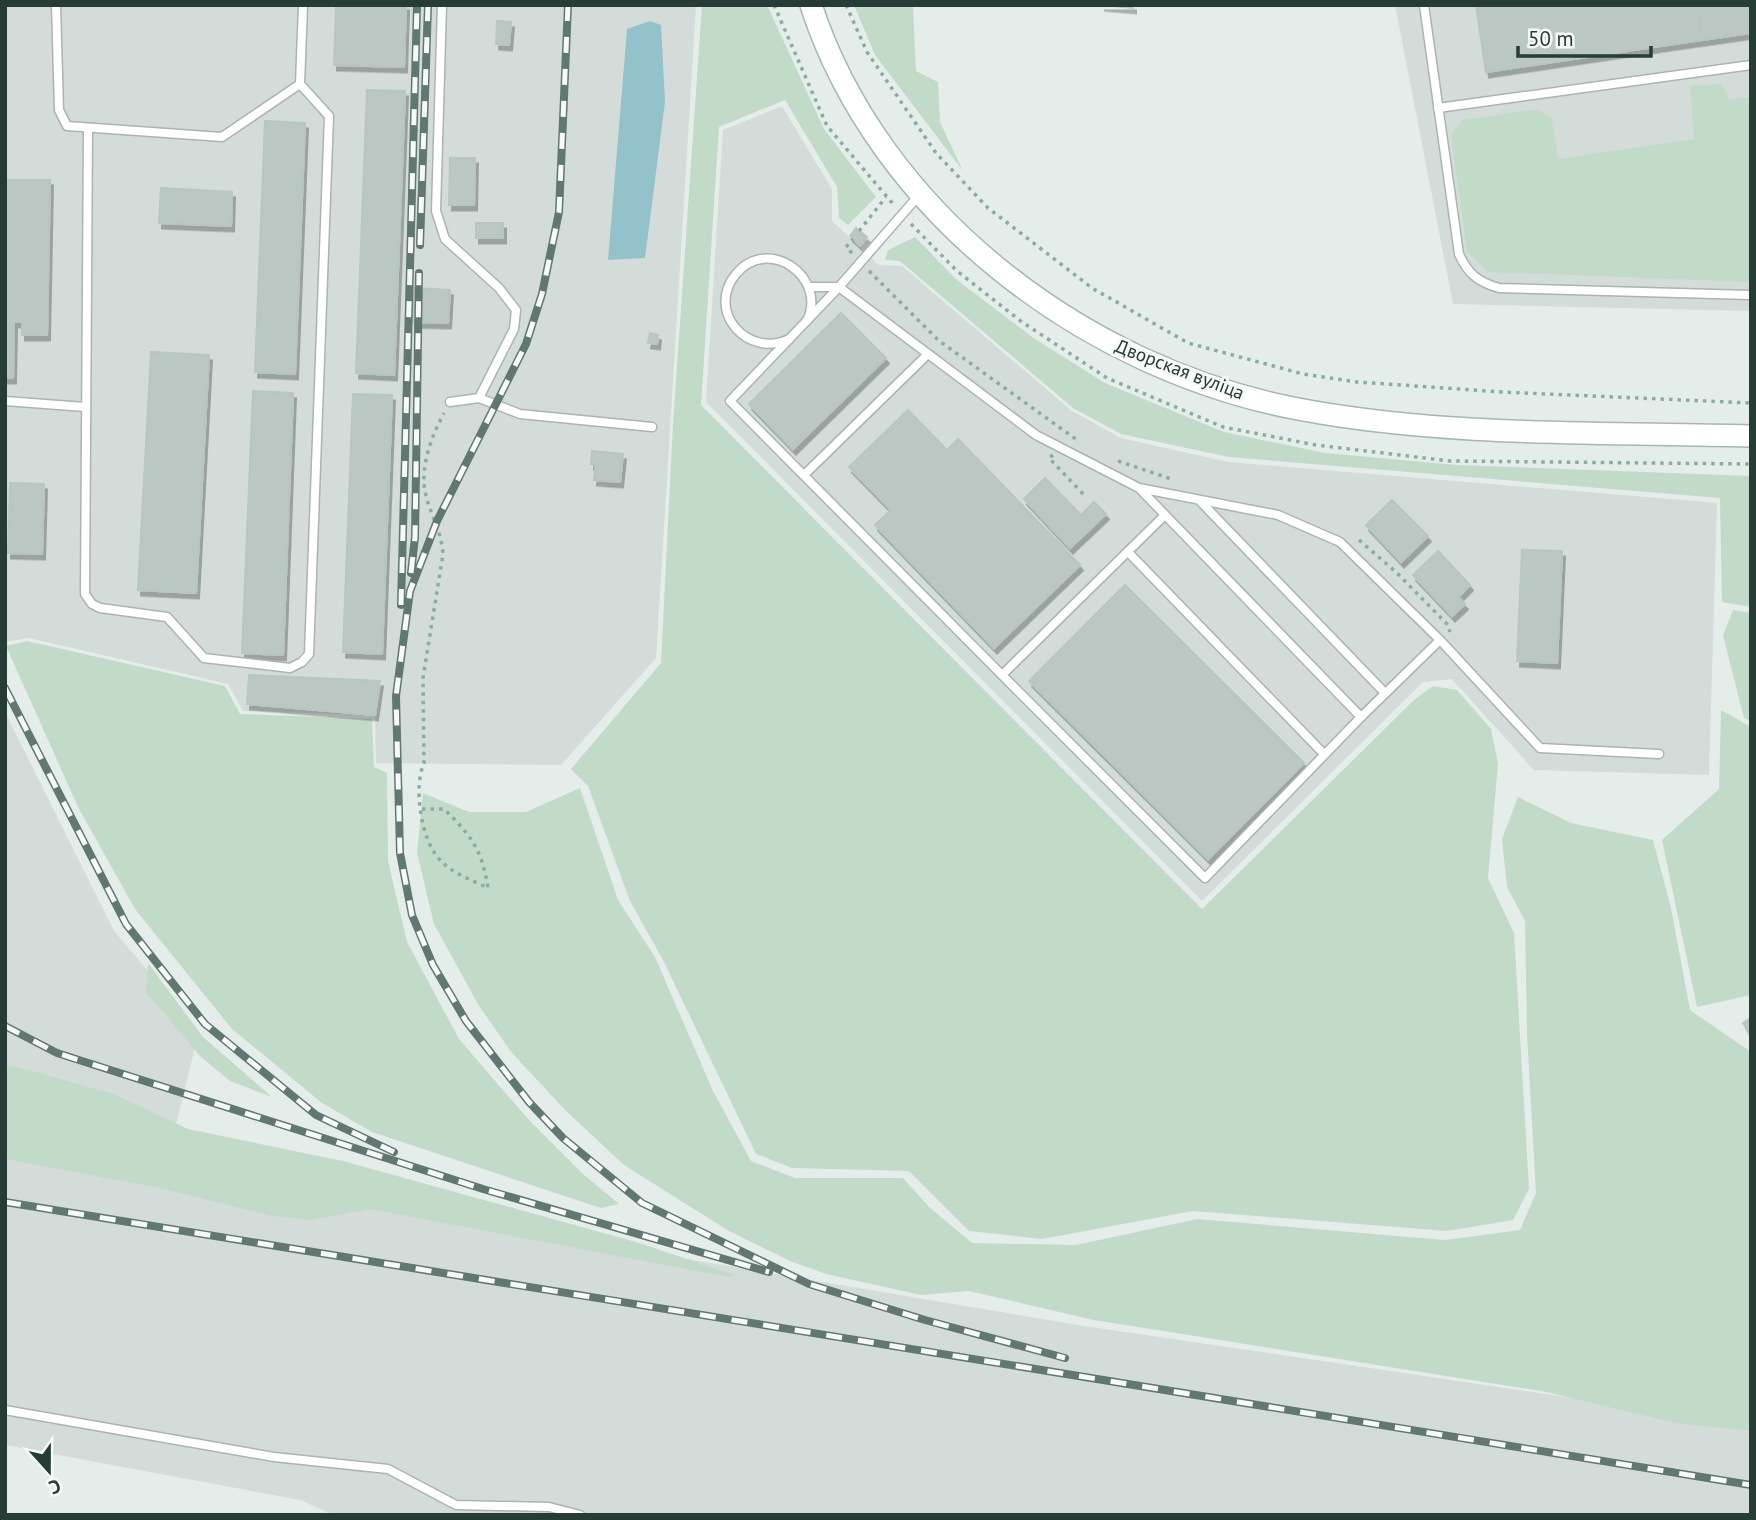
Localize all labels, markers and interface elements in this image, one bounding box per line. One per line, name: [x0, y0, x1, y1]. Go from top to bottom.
scale bar: [1518, 14, 1651, 58]
text: 50 m: [1528, 25, 1574, 52]
street label: Дворская вуліца: [1112, 333, 1248, 405]
north arrow: [14, 1436, 84, 1506]
text: С: [45, 1474, 64, 1500]

